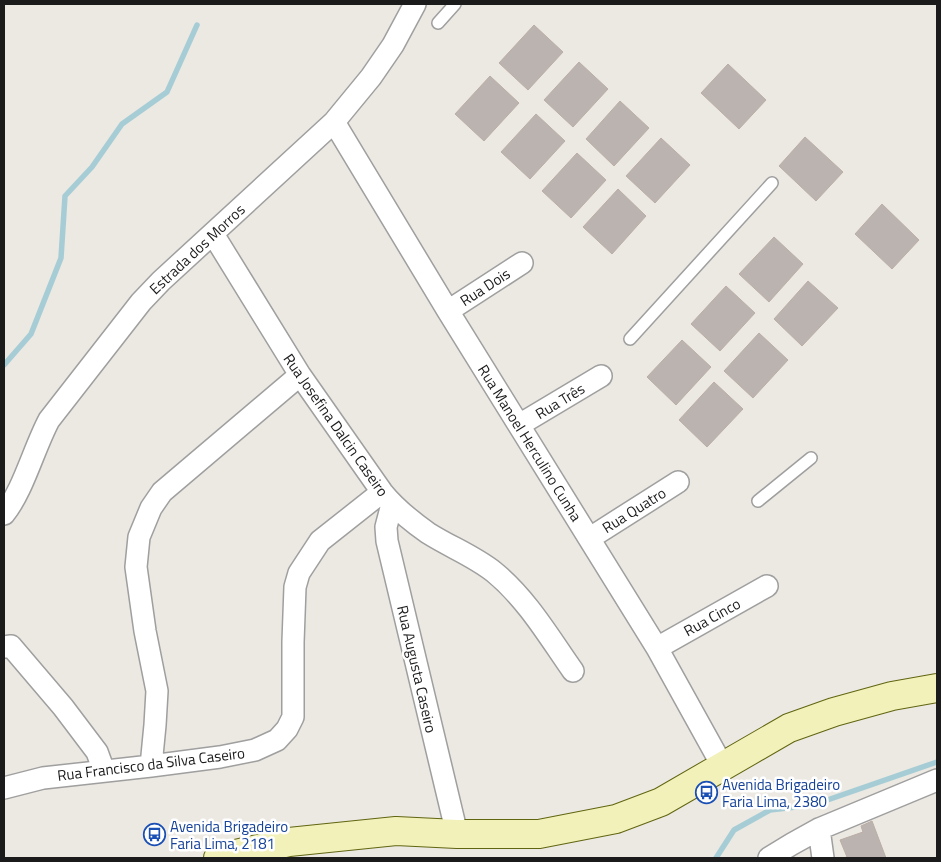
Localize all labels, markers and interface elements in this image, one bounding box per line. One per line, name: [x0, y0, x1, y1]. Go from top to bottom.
street label: Estrada dos Morros: [144, 198, 250, 300]
street label: Rua Dois: [455, 262, 515, 312]
street label: Rua Josefina Dalcin Caseiro: [278, 349, 394, 501]
street label: Rua Manoel Herculino Cunha: [472, 360, 588, 526]
street label: Rua Três: [531, 377, 589, 425]
street label: Rua Quatro: [598, 481, 671, 539]
street label: Rua Cinco: [679, 592, 745, 642]
street label: Rua Augusta Caseiro: [391, 603, 443, 735]
street label: Rua Francisco da Silva Caseiro: [56, 741, 246, 787]
place label: Avenida Brigadeiro Faria Lima, 2380: [722, 773, 840, 813]
bus stop icon: Avenida Brigadeiro Faria Lima, 2380: [694, 781, 718, 805]
place label: Avenida Brigadeiro Faria Lima, 2181: [170, 815, 288, 855]
bus stop icon: Avenida Brigadeiro Faria Lima, 2181: [142, 823, 166, 847]

